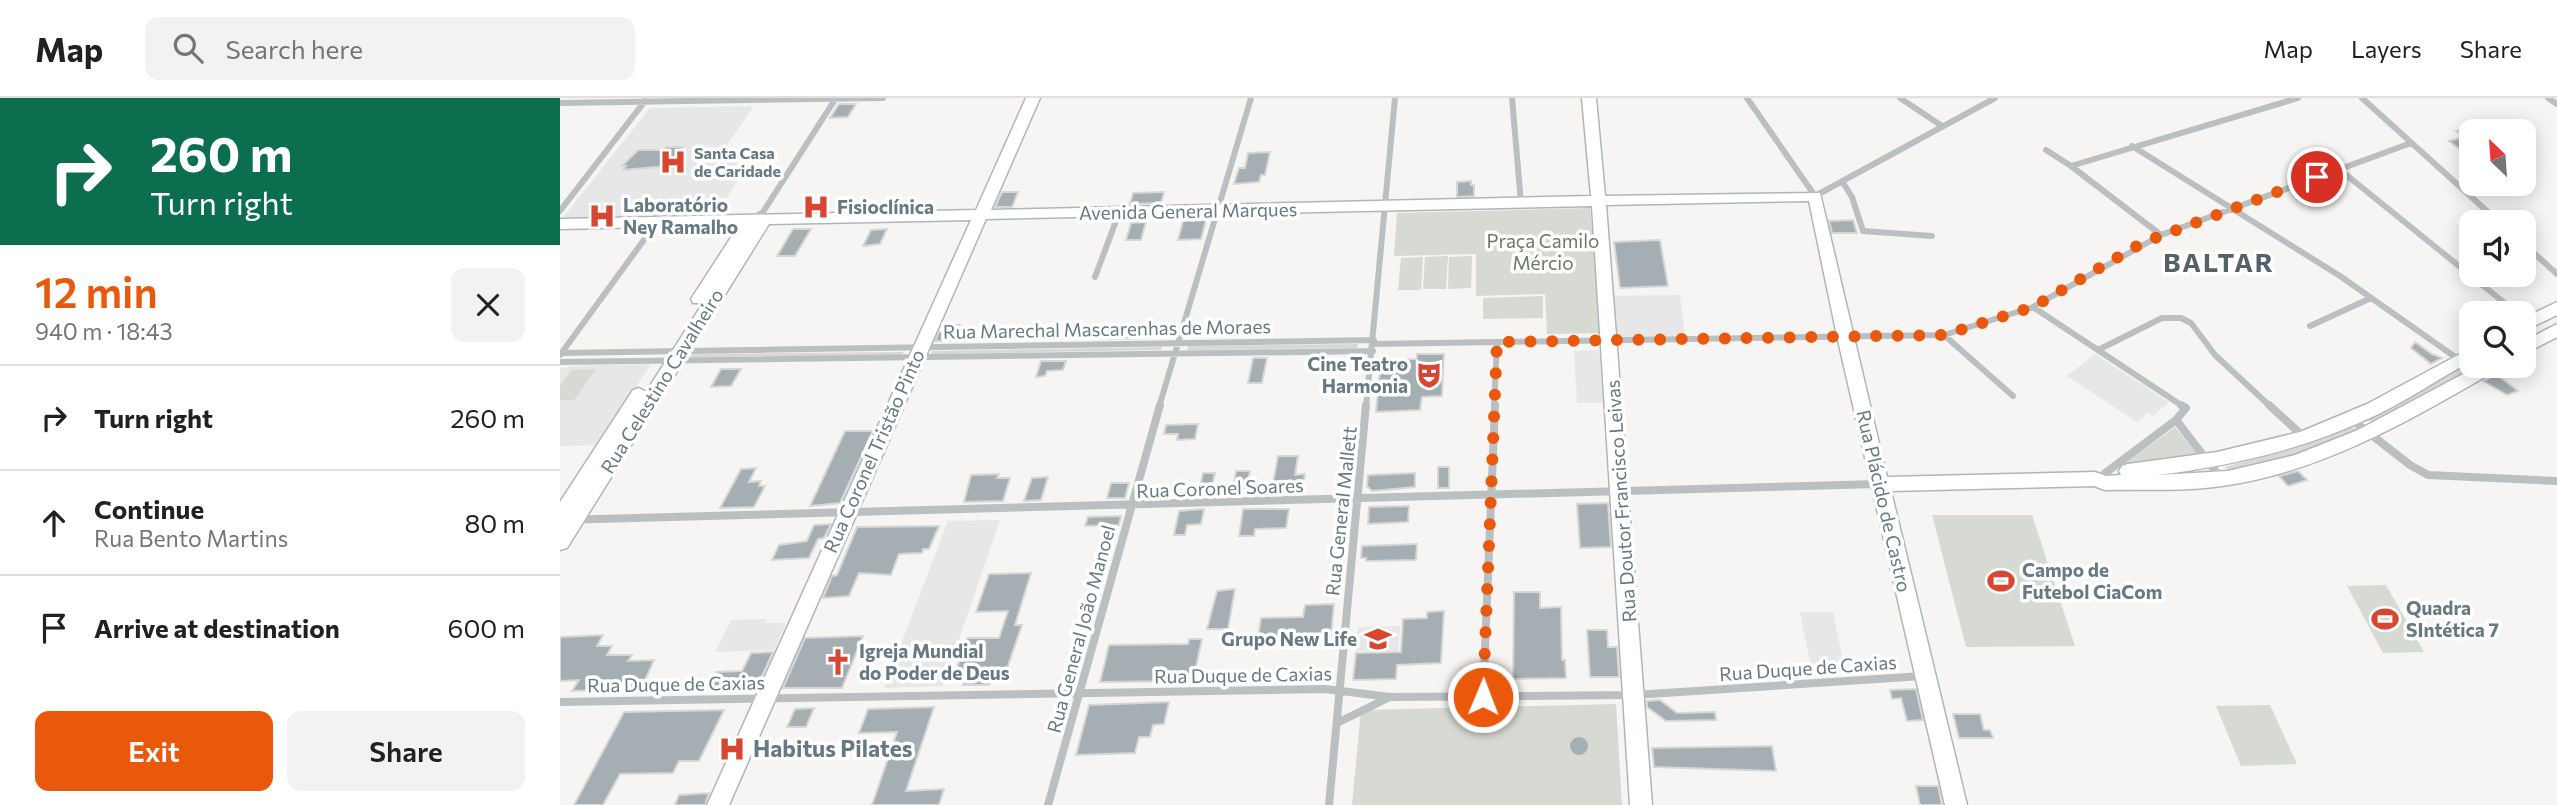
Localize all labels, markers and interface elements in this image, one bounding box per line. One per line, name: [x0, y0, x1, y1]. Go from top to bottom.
search box: [145, 17, 635, 80]
text: Map: [35, 28, 103, 69]
icon: search: [169, 29, 207, 67]
text: Search here: [225, 33, 363, 64]
text: Map: [2264, 34, 2313, 63]
text: Layers: [2351, 34, 2422, 63]
text: Share: [2460, 34, 2522, 63]
north arrow: [2459, 119, 2536, 196]
map controls: [2459, 119, 2536, 378]
text: 260 m: [150, 122, 292, 182]
icon: right: [35, 126, 126, 217]
place label: Santa Casa de Caridade: [694, 143, 781, 180]
hospital icon: Santa Casa de Caridade: [658, 147, 688, 177]
pin: [2287, 147, 2347, 207]
icon: arrive: [2298, 158, 2336, 196]
text: Turn right: [150, 182, 293, 222]
hospital icon: Fisioclínica: [801, 192, 831, 222]
place label: Laboratório Ney Ramalho: [623, 193, 738, 238]
place label: Fisioclínica: [837, 195, 934, 218]
street label: Avenida General Marques: [1079, 197, 1297, 224]
hospital icon: Laboratório Ney Ramalho: [587, 201, 617, 231]
button: sound: [2459, 210, 2536, 287]
park label: Praça Camilo Mércio: [1487, 229, 1599, 274]
district label: BALTAR: [2163, 246, 2275, 277]
text: 12 min: [35, 265, 158, 317]
button: close: [451, 268, 525, 342]
street label: Rua Celestino Cavalheiro: [595, 284, 728, 477]
button: search: [2459, 301, 2536, 378]
street label: Rua Marechal Mascarenhas de Moraes: [943, 314, 1271, 343]
text: 940 m · 18:43: [35, 317, 173, 345]
street label: Rua Coronel Tristão Pinto: [818, 346, 929, 556]
place label: Cine Teatro Harmonia: [1307, 352, 1408, 397]
theatre icon: Cine Teatro Harmonia: [1414, 360, 1444, 390]
street label: Rua Doutor Francisco Leivas: [1601, 379, 1640, 623]
icon: right: [35, 399, 73, 437]
text: Turn right: [94, 402, 213, 433]
text: 260 m: [450, 402, 525, 433]
street label: Rua Plácido de Castro: [1852, 408, 1917, 594]
street label: Rua General Mallett: [1320, 425, 1361, 597]
street label: Rua Coronel Soares: [1136, 473, 1304, 502]
text: Continue: [94, 493, 204, 524]
icon: ahead: [35, 504, 73, 542]
text: 80 m: [465, 507, 525, 538]
street label: Rua General João Manoel: [1042, 522, 1119, 735]
text: Rua Bento Martins: [94, 524, 288, 552]
place label: Campo de Futebol CiaCom: [2022, 558, 2162, 603]
sports icon: Campo de Futebol CiaCom: [1986, 566, 2016, 596]
place label: Quadra SIntética 7: [2406, 596, 2499, 641]
sports icon: Quadra SIntética 7: [2370, 604, 2400, 634]
icon: arrive: [35, 609, 73, 647]
text: Arrive at destination: [94, 612, 340, 643]
text: 600 m: [448, 612, 525, 643]
school or university icon: Grupo New Life: [1363, 624, 1393, 654]
place label: Grupo New Life: [1221, 627, 1357, 650]
place label: Igreja Mundial do Poder de Deus: [859, 639, 1010, 684]
church icon: Igreja Mundial do Poder de Deus: [823, 647, 853, 677]
street label: Rua Duque de Caxias: [1718, 650, 1898, 685]
position arrow: [1446, 660, 1520, 734]
street label: Rua Duque de Caxias: [1154, 661, 1332, 688]
street label: Rua Duque de Caxias: [587, 670, 765, 697]
button: Exit: [35, 711, 273, 791]
button: Share: [287, 711, 525, 791]
hospital icon: Habitus Pilates: [717, 734, 747, 764]
place label: Habitus Pilates: [753, 734, 913, 762]

